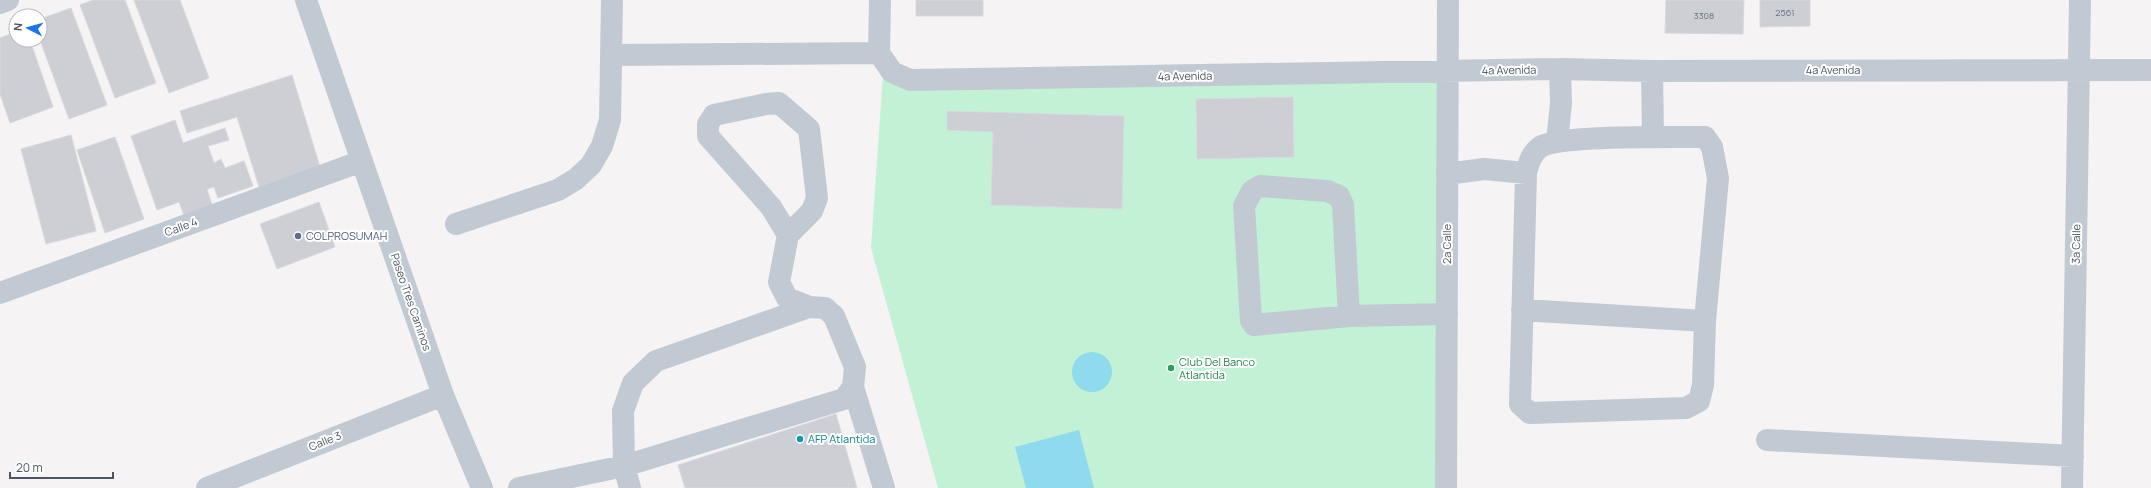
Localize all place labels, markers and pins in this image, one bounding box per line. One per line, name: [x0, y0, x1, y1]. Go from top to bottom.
place label: COLPROSUMAH: [306, 228, 387, 243]
marker: COLPROSUMAH: [293, 231, 303, 241]
place label: Club Del Banco Atlantida: [1179, 354, 1256, 382]
marker: Club Del Banco Atlantida: [1166, 363, 1176, 373]
place label: AFP Atlantida: [808, 431, 875, 446]
marker: AFP Atlantida: [795, 434, 805, 444]

